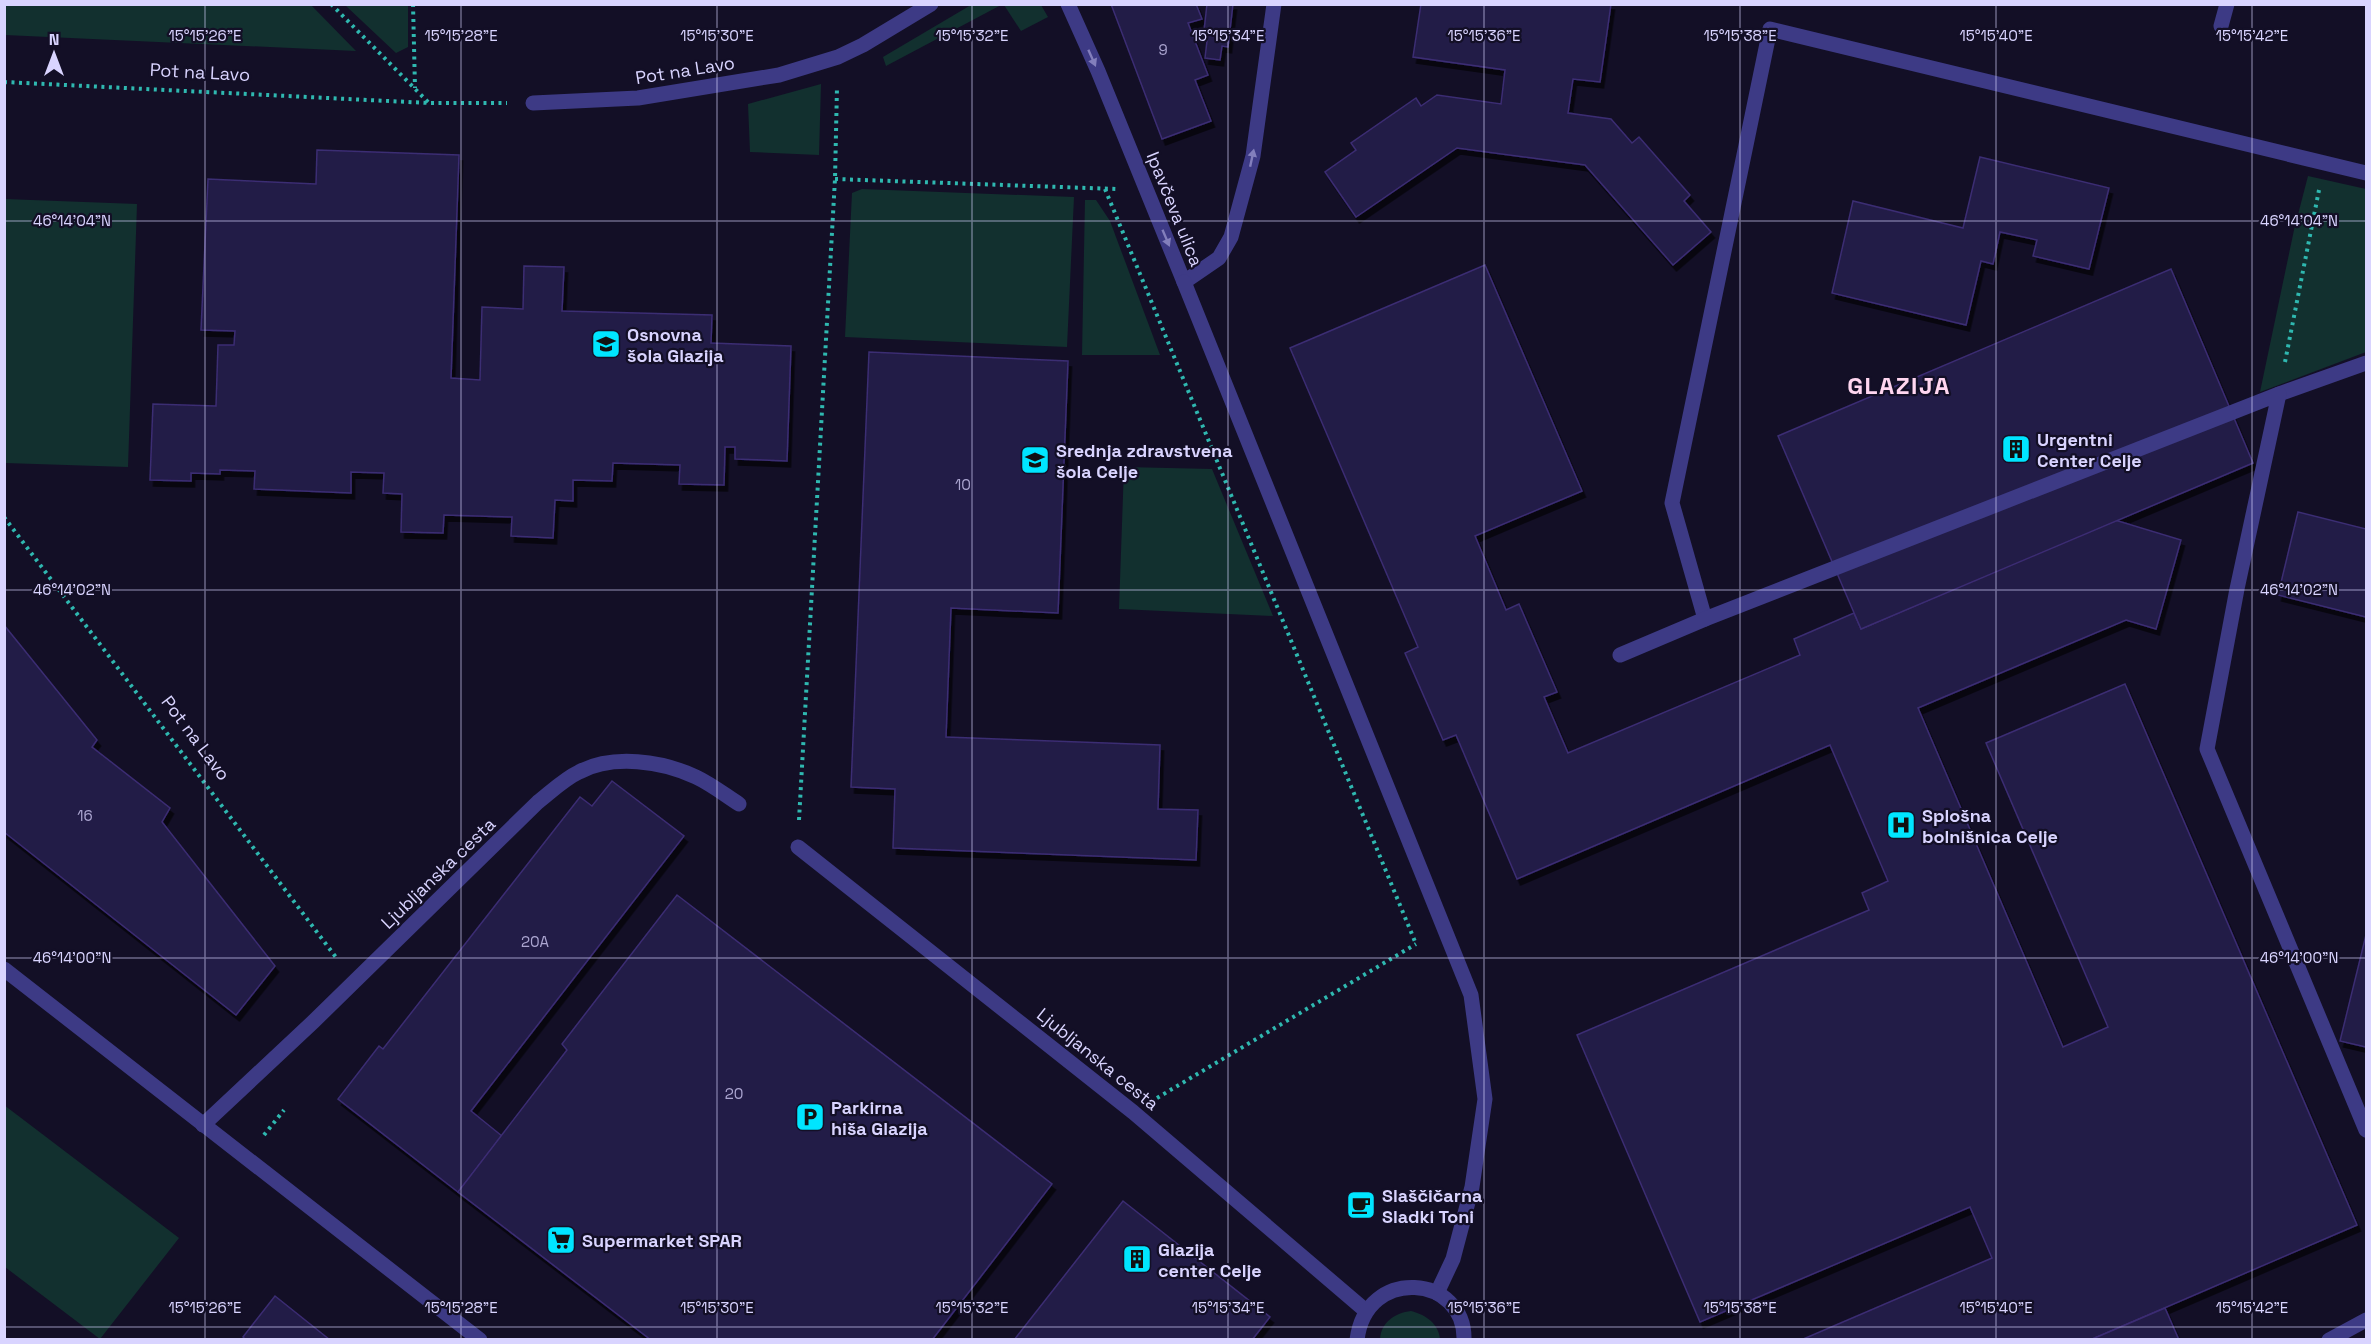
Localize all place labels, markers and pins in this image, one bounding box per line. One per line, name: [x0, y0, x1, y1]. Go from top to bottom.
place label: Osnovna šola Glazija: [627, 323, 724, 367]
school or university icon: Osnovna šola Glazija: [590, 328, 622, 360]
place label: Urgentni Center Celje: [2037, 428, 2142, 472]
building icon: Urgentni Center Celje: [2000, 433, 2032, 465]
place label: Srednja zdravstvena šola Celje: [1056, 439, 1233, 483]
school or university icon: Srednja zdravstvena šola Celje: [1019, 444, 1051, 476]
place label: Splošna bolnišnica Celje: [1922, 804, 2058, 848]
hospital icon: Splošna bolnišnica Celje: [1885, 809, 1917, 841]
place label: Parkirna hiša Glazija: [831, 1096, 928, 1140]
parking icon: Parkirna hiša Glazija: [794, 1101, 826, 1133]
place label: Slaščičarna Sladki Toni: [1382, 1184, 1483, 1228]
cafe icon: Slaščičarna Sladki Toni: [1345, 1189, 1377, 1221]
supermarket icon: Supermarket SPAR: [545, 1224, 577, 1256]
place label: Supermarket SPAR: [582, 1229, 742, 1252]
place label: Glazija center Celje: [1158, 1238, 1262, 1282]
building icon: Glazija center Celje: [1121, 1243, 1153, 1275]

